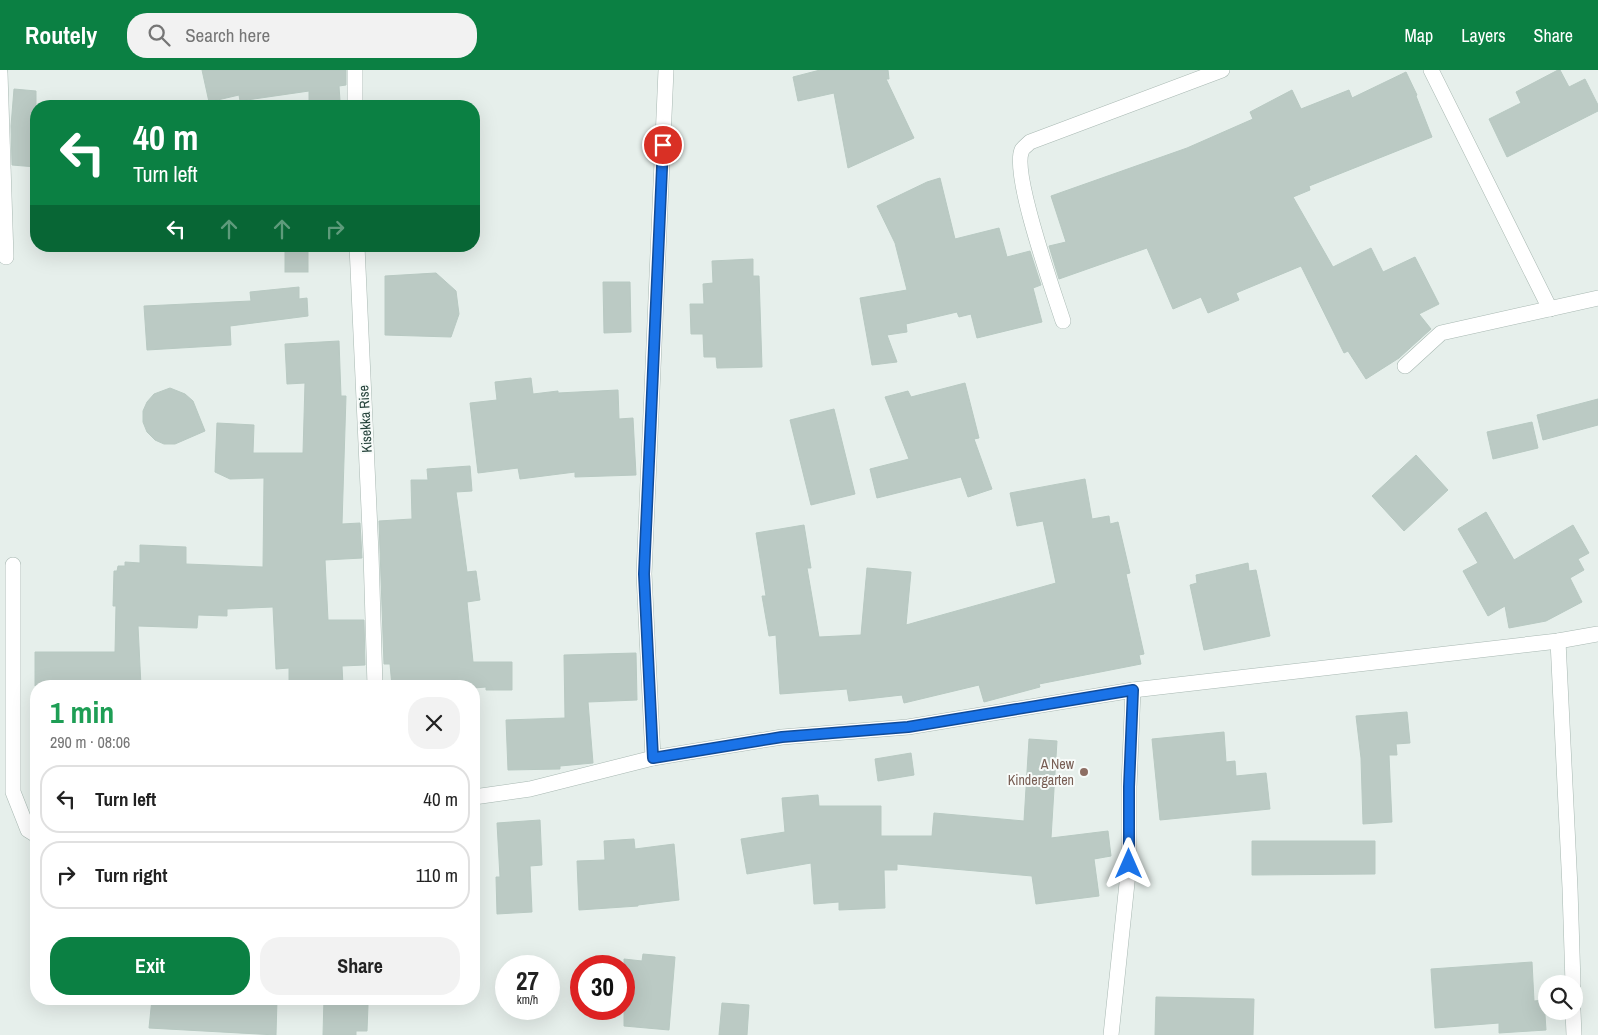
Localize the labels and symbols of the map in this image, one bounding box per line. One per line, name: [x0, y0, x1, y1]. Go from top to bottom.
pin: [642, 124, 684, 166]
street label: Kisekka Rise: [354, 385, 376, 453]
place label: A New Kindergarten: [1008, 755, 1075, 789]
marker: A New Kindergarten: [1078, 766, 1090, 778]
position arrow: [1102, 837, 1154, 889]
speed limit sign: 30: [570, 955, 635, 1020]

